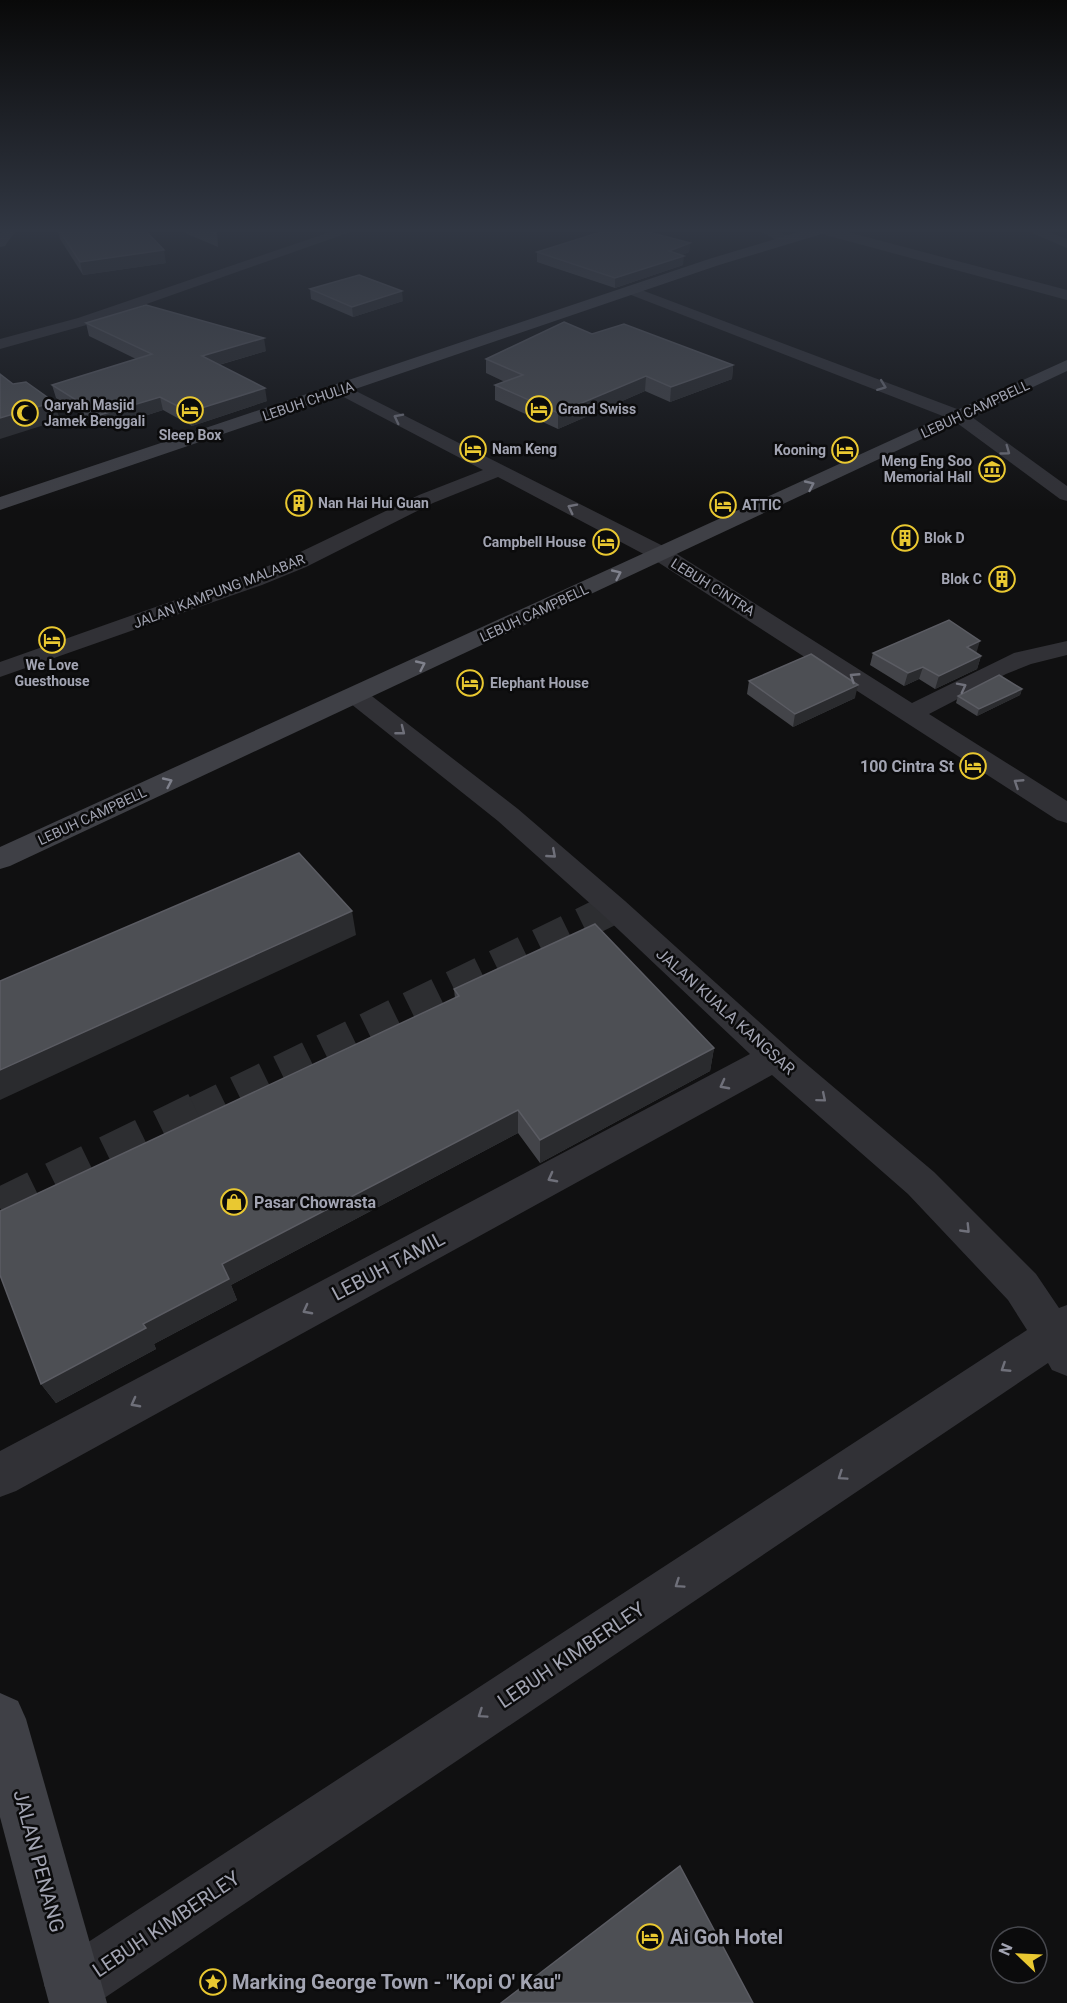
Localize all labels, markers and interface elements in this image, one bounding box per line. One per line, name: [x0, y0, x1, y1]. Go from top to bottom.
street label: LEBUH CAMPBELL: [918, 377, 1032, 441]
street label: LEBUH CHULIA: [260, 378, 356, 424]
one-way arrow: [876, 379, 887, 391]
hotel icon: Grand Swiss: [524, 394, 554, 424]
hotel icon: Sleep Box: [175, 395, 205, 425]
place label: Qaryah Masjid Jamek Benggali: [44, 397, 145, 429]
mosque icon: Qaryah Masjid Jamek Benggali: [10, 398, 40, 428]
place label: Grand Swiss: [558, 401, 636, 417]
one-way arrow: [394, 414, 405, 426]
place label: Sleep Box: [159, 427, 222, 443]
hotel icon: Nam Keng: [458, 434, 488, 464]
hotel icon: Kooning: [830, 435, 860, 465]
place label: Nam Keng: [492, 441, 557, 457]
place label: Kooning: [774, 442, 826, 458]
one-way arrow: [1000, 444, 1011, 455]
place label: Meng Eng Soo Memorial Hall: [881, 453, 972, 485]
museum icon: Meng Eng Soo Memorial Hall: [977, 454, 1007, 484]
one-way arrow: [803, 481, 814, 493]
building icon: Nan Hai Hui Guan: [284, 488, 314, 518]
hotel icon: ATTIC: [708, 490, 738, 520]
place label: Nan Hai Hui Guan: [318, 495, 429, 511]
place label: ATTIC: [742, 497, 781, 513]
one-way arrow: [567, 503, 578, 515]
building icon: Blok D: [890, 523, 920, 553]
hotel icon: Campbell House: [591, 527, 621, 557]
place label: Blok D: [924, 530, 965, 546]
place label: Campbell House: [483, 534, 586, 550]
street label: JALAN KAMPUNG MALABAR: [131, 551, 308, 631]
street label: LEBUH CINTRA: [668, 555, 758, 619]
building icon: Blok C: [987, 564, 1017, 594]
one-way arrow: [610, 569, 621, 581]
place label: Blok C: [941, 571, 982, 587]
street label: LEBUH CAMPBELL: [477, 581, 591, 645]
hotel icon: We Love Guesthouse: [37, 625, 67, 655]
place label: We Love Guesthouse: [14, 657, 90, 689]
one-way arrow: [414, 660, 425, 672]
hotel icon: Elephant House: [455, 668, 485, 698]
one-way arrow: [850, 673, 861, 684]
place label: Elephant House: [490, 675, 589, 691]
one-way arrow: [956, 682, 967, 694]
one-way arrow: [394, 724, 405, 735]
hotel icon: 100 Cintra St: [958, 751, 988, 781]
place label: 100 Cintra St: [860, 757, 955, 776]
one-way arrow: [161, 777, 172, 789]
one-way arrow: [1014, 778, 1024, 790]
street label: LEBUH CAMPBELL: [35, 784, 149, 848]
one-way arrow: [545, 847, 556, 858]
street label: JALAN KUALA KANGSAR: [652, 944, 799, 1079]
one-way arrow: [719, 1078, 730, 1089]
one-way arrow: [815, 1090, 826, 1101]
one-way arrow: [548, 1171, 558, 1182]
shop icon: Pasar Chowrasta: [219, 1187, 249, 1217]
place label: Pasar Chowrasta: [254, 1193, 376, 1212]
one-way arrow: [958, 1221, 969, 1232]
street label: LEBUH TAMIL: [327, 1226, 449, 1306]
one-way arrow: [302, 1303, 313, 1314]
one-way arrow: [1000, 1361, 1011, 1372]
one-way arrow: [131, 1396, 141, 1407]
one-way arrow: [838, 1469, 849, 1480]
one-way arrow: [675, 1576, 686, 1587]
street label: LEBUH KIMBERLEY: [493, 1597, 649, 1713]
one-way arrow: [477, 1707, 488, 1718]
street label: JALAN PENANG: [8, 1787, 70, 1935]
street label: LEBUH KIMBERLEY: [88, 1866, 244, 1982]
hotel icon: Ai Goh Hotel: [635, 1922, 665, 1952]
place label: Ai Goh Hotel: [670, 1925, 783, 1949]
north arrow: [989, 1925, 1049, 1985]
text: N: [995, 1940, 1017, 1958]
place icon: Marking George Town - "Kopi O' Kau": [198, 1967, 228, 1997]
place label: Marking George Town - "Kopi O' Kau": [232, 1970, 561, 1994]

